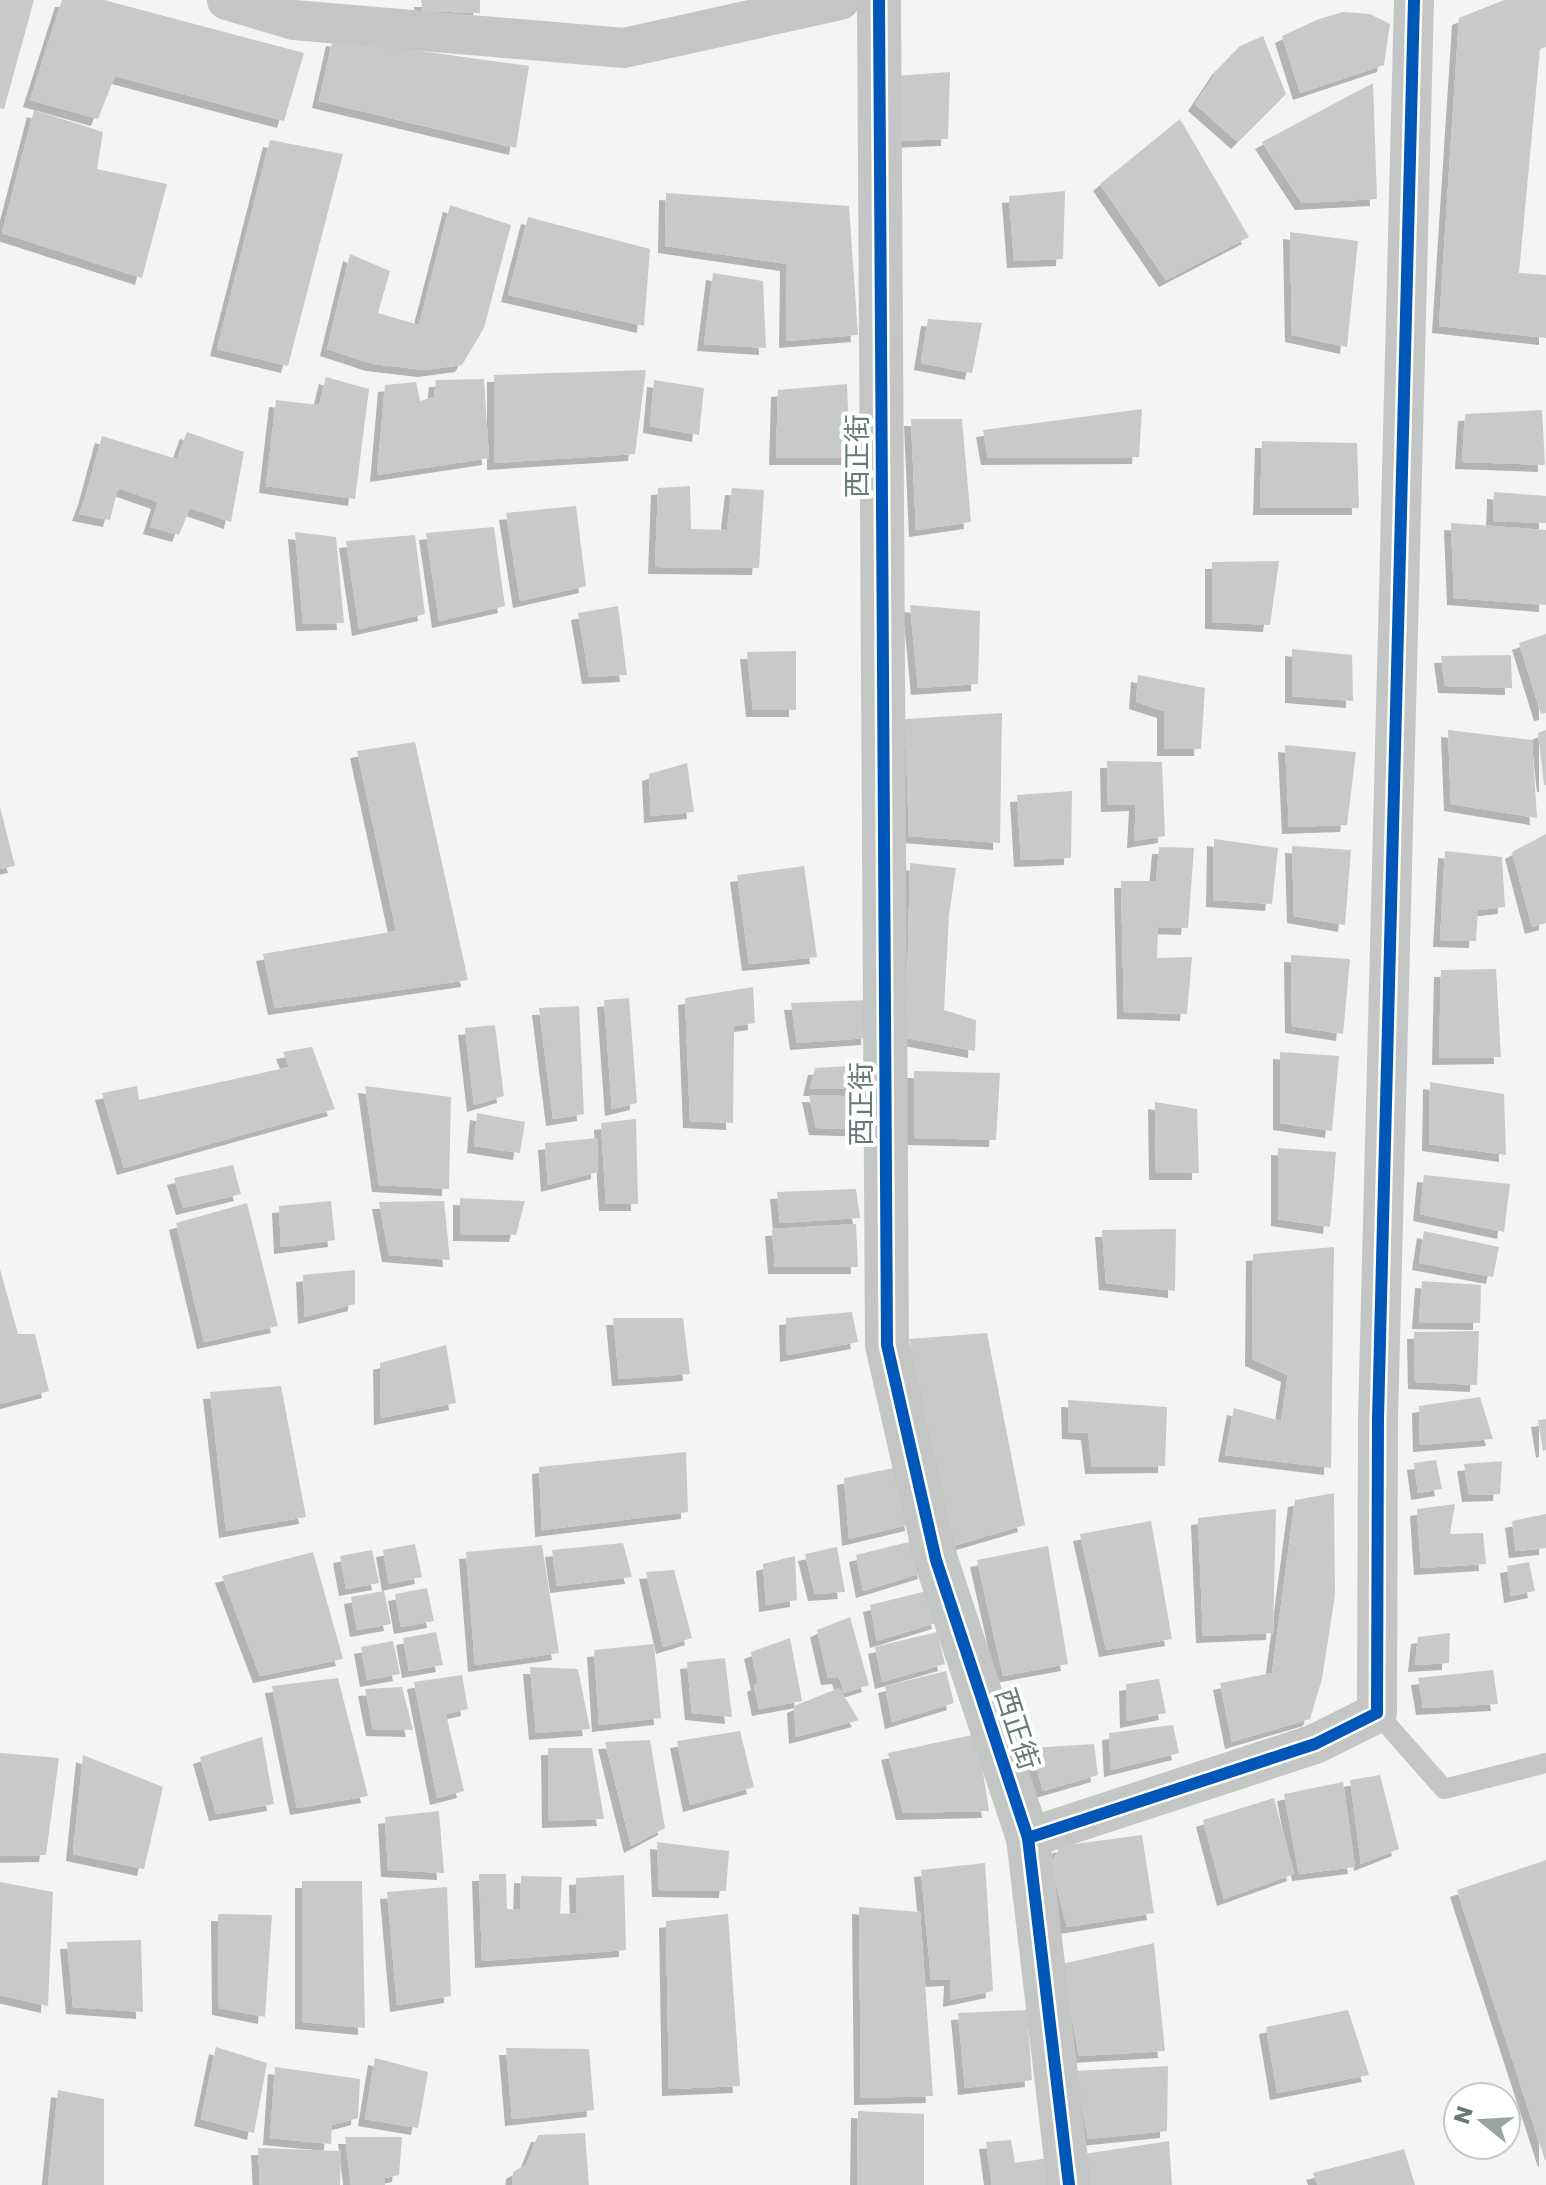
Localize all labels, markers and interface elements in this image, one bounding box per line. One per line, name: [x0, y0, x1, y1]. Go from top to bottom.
street label: 西正街: [838, 414, 877, 498]
street label: 西正街: [842, 1062, 881, 1146]
street label: 西正街: [985, 1683, 1049, 1775]
north arrow: [1442, 2081, 1522, 2161]
text: N: [1446, 2102, 1481, 2128]

